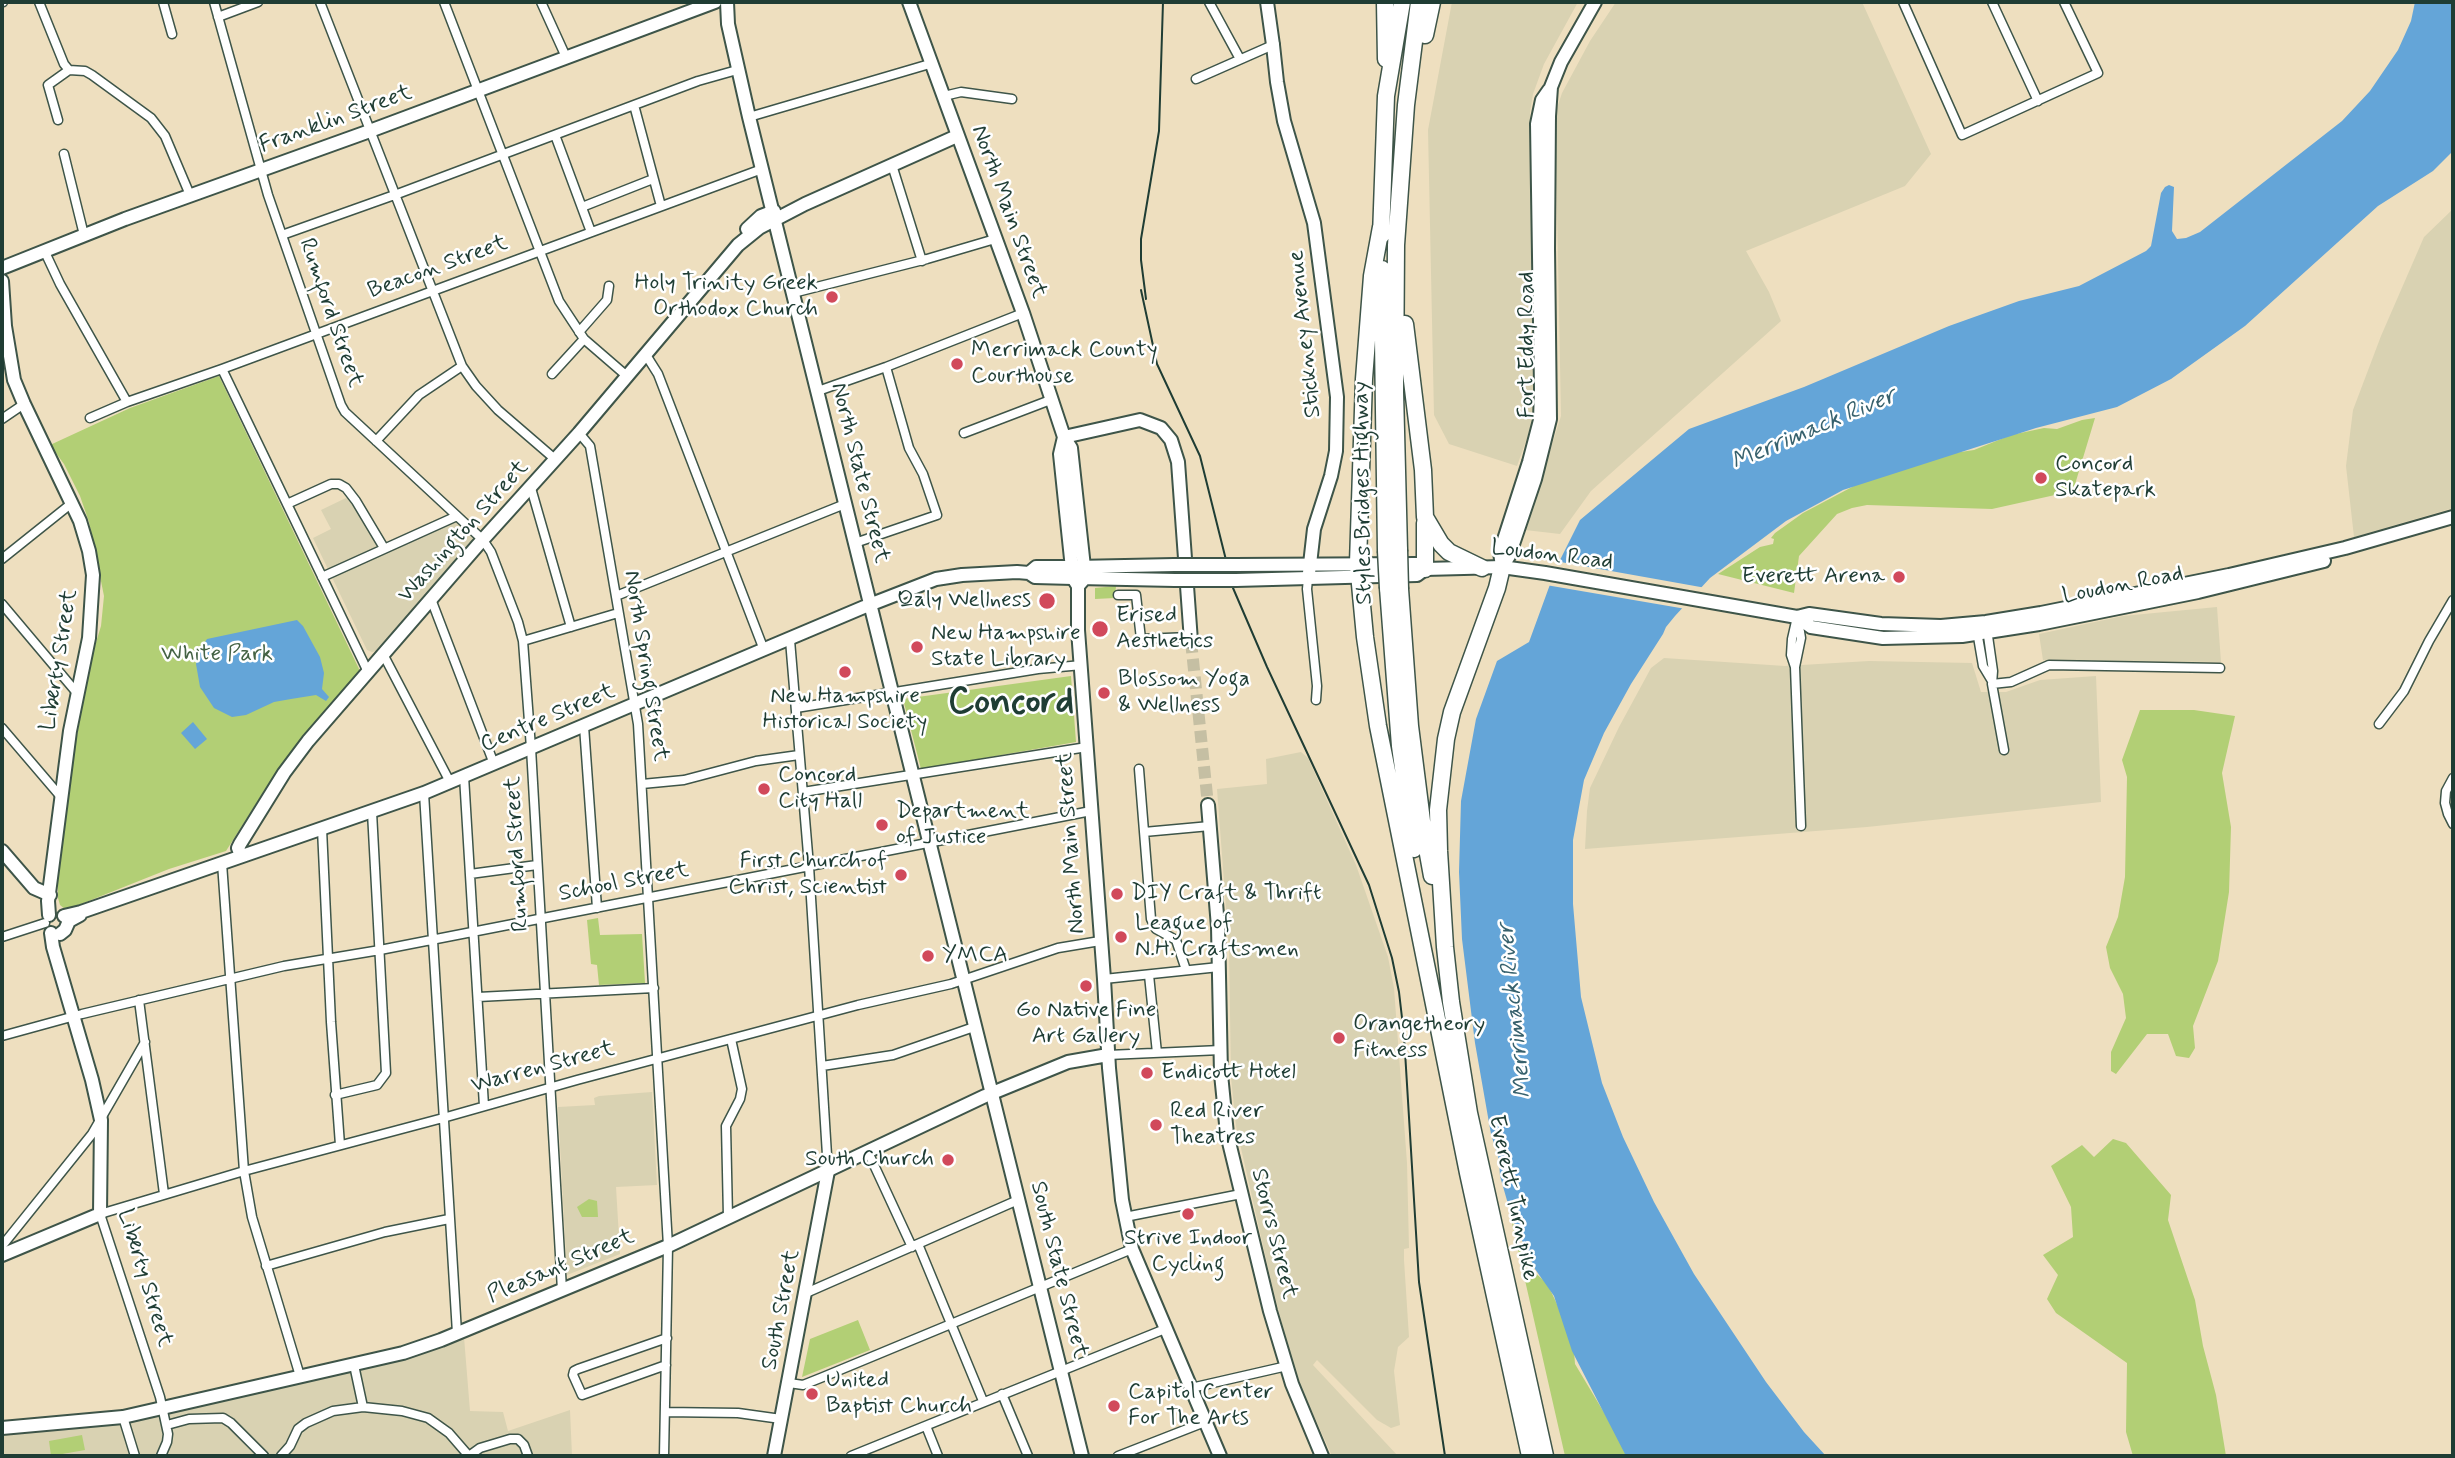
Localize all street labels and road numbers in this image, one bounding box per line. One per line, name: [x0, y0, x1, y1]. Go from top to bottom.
street label: Franklin Street: [256, 80, 416, 160]
street label: North Main Street: [964, 122, 1052, 302]
street label: Beacon Street: [364, 230, 512, 306]
street label: Rumford Street: [292, 235, 368, 391]
street label: Stickney Avenue: [1283, 249, 1329, 419]
street label: Fort Eddy Road: [1514, 271, 1542, 419]
street label: North State Street: [823, 380, 895, 566]
street label: Styles Bridges Highway: [1348, 381, 1380, 605]
street label: Washington Street: [393, 455, 535, 609]
street label: Loudon Road: [1489, 535, 1615, 577]
street label: Loudon Road: [2060, 561, 2186, 611]
street label: North Spring Street: [616, 569, 674, 763]
street label: Liberty Street: [35, 587, 85, 733]
street label: Centre Street: [477, 678, 619, 760]
street label: North Main Street: [1052, 751, 1092, 935]
street label: Rumford Street: [500, 775, 536, 933]
street label: School Street: [557, 857, 691, 909]
street label: Warren Street: [468, 1036, 618, 1100]
street label: Everett Turnpike: [1481, 1113, 1543, 1283]
street label: Storrs Street: [1243, 1166, 1303, 1302]
street label: South State Street: [1023, 1179, 1093, 1361]
street label: Liberty Street: [110, 1206, 178, 1350]
street label: Pleasant Street: [483, 1224, 639, 1310]
street label: South Street: [757, 1247, 807, 1373]

